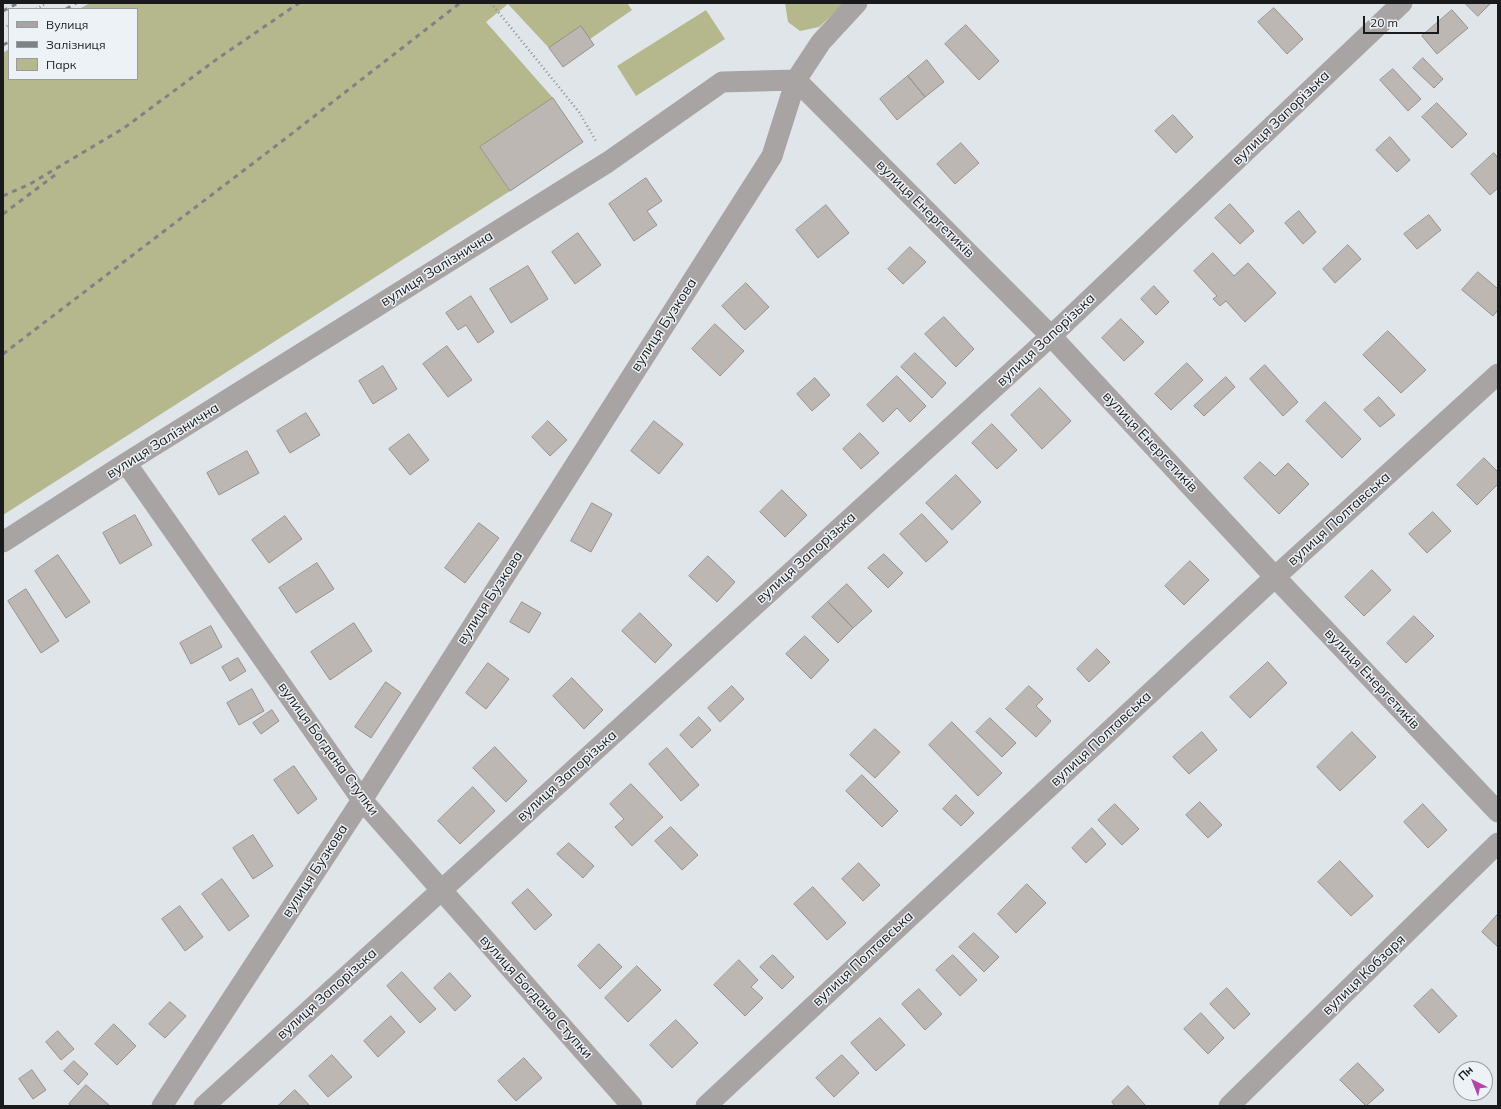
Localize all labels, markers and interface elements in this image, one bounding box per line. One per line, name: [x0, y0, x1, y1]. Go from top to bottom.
legend: [8, 8, 138, 80]
scale bar: [1365, 8, 1441, 34]
text: 20 m: [1370, 15, 1398, 30]
text: Вулиця: [46, 17, 88, 32]
text: Залізниця: [46, 37, 106, 52]
text: Парк: [46, 57, 76, 72]
street label: вулиця Запорізька: [1229, 67, 1333, 169]
street label: вулиця Енергетиків: [872, 156, 978, 262]
street label: вулиця Залізнична: [378, 228, 496, 310]
street label: вулиця Бузкова: [628, 275, 700, 375]
street label: вулиця Запорізька: [993, 290, 1099, 390]
street label: вулиця Енергетиків: [1099, 388, 1201, 496]
street label: вулиця Залізнична: [104, 400, 222, 482]
street label: вулиця Полтавська: [1284, 469, 1394, 569]
street label: вулиця Запорізька: [753, 509, 859, 607]
street label: вулиця Бузкова: [454, 548, 526, 648]
street label: вулиця Енергетиків: [1321, 625, 1423, 733]
street label: вулиця Богдана Ступки: [274, 679, 382, 819]
street label: вулиця Полтавська: [1047, 688, 1155, 790]
street label: вулиця Запорізька: [514, 727, 620, 825]
street label: вулиця Бузкова: [279, 821, 351, 921]
street label: вулиця Полтавська: [809, 908, 917, 1010]
street label: вулиця Кобзаря: [1319, 931, 1409, 1019]
street label: вулиця Богдана Ступки: [476, 932, 596, 1062]
street label: вулиця Запорізька: [274, 945, 380, 1043]
north arrow: [1453, 1061, 1493, 1101]
text: Пн: [1455, 1063, 1476, 1083]

